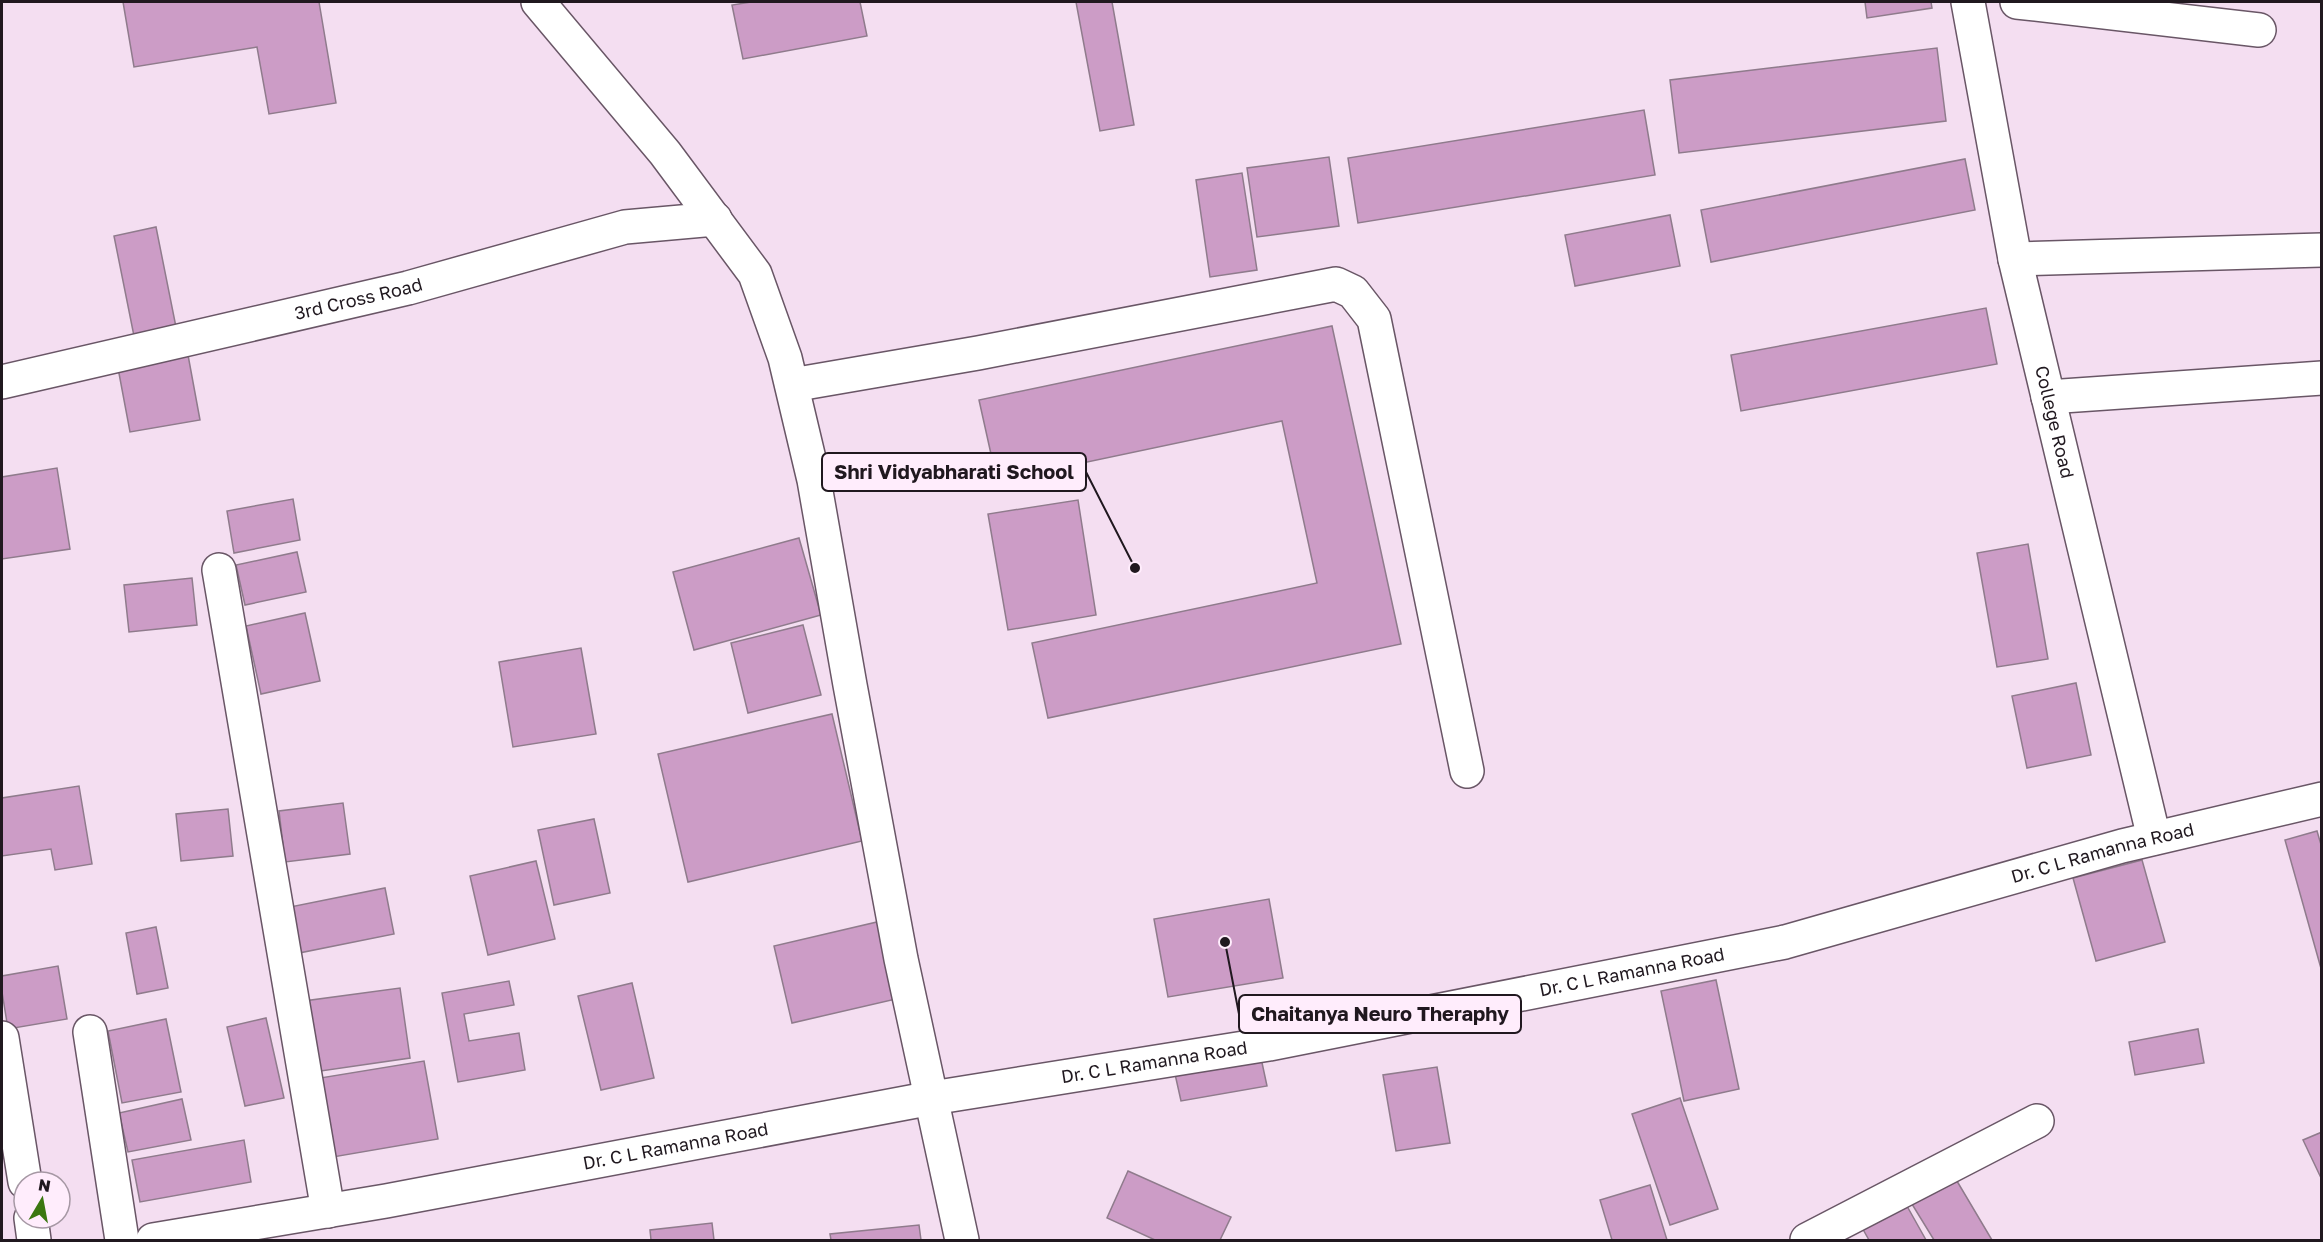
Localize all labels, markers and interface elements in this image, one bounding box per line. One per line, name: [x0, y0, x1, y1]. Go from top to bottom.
street label: 3rd Cross Road: [292, 273, 425, 324]
street label: College Road: [2031, 363, 2079, 480]
callout: Shri Vidyabharati School: [822, 453, 1086, 491]
text: Shri Vidyabharati School: [834, 459, 1074, 483]
street label: Dr. C L Ramanna Road: [2008, 817, 2196, 887]
street label: Dr. C L Ramanna Road: [1537, 942, 1726, 1000]
callout: Chaitanya Neuro Theraphy: [1239, 995, 1521, 1033]
text: Chaitanya Neuro Theraphy: [1251, 1001, 1509, 1025]
street label: Dr. C L Ramanna Road: [1059, 1036, 1249, 1087]
street label: Dr. C L Ramanna Road: [581, 1117, 770, 1174]
north arrow: [12, 1170, 72, 1230]
text: N: [37, 1174, 52, 1196]

